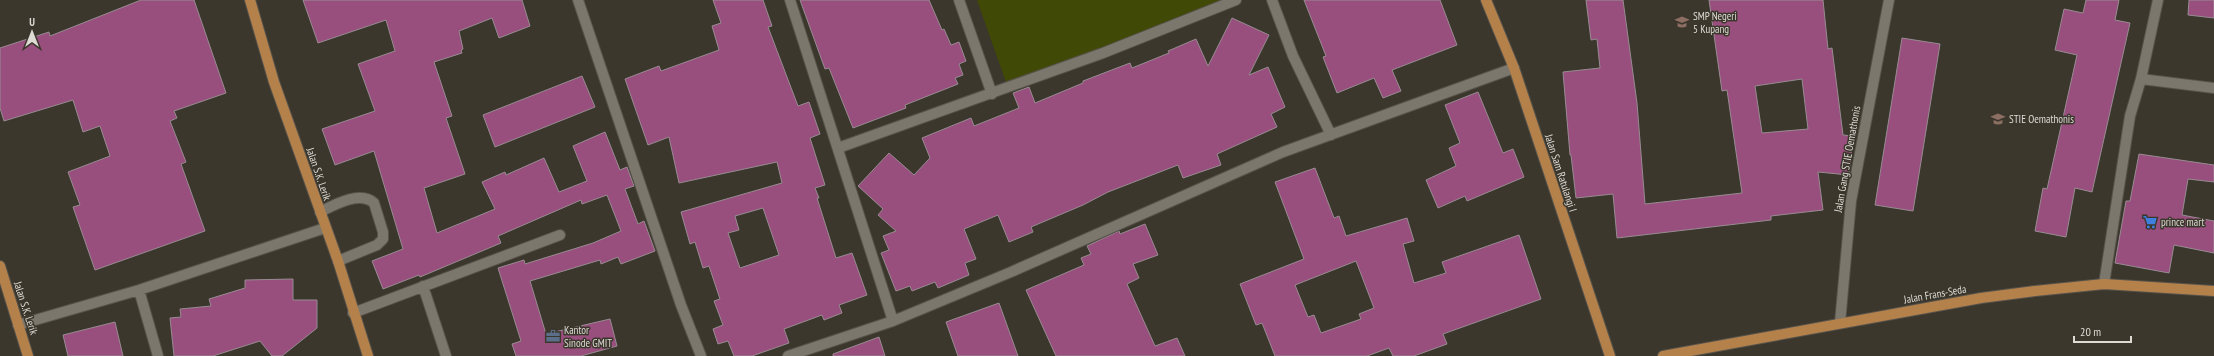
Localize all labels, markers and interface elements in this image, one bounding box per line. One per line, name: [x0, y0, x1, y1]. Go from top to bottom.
place label: SMP Negeri 5 Kupang: [1693, 9, 1737, 36]
north arrow: [12, 12, 52, 52]
school or university icon: SMP Negeri 5 Kupang: [1674, 14, 1690, 30]
text: U: [29, 15, 35, 29]
street label: Jalan Gang STIE Oemathonis: [1831, 104, 1863, 214]
school or university icon: STIE Oemathonis: [1990, 111, 2006, 127]
place label: STIE Oemathonis: [2009, 112, 2074, 126]
street label: Jalan Sam Ratulangi I: [1542, 131, 1580, 214]
street label: Jalan S.K. Lerik: [303, 145, 335, 203]
supermarket icon: prince mart: [2142, 214, 2158, 230]
place label: prince mart: [2161, 215, 2204, 229]
street label: Jalan S.K. Lerik: [11, 279, 41, 337]
street label: Jalan Frans-Seda: [1902, 282, 1967, 307]
scale bar: [2074, 318, 2131, 344]
place label: Kantor Sinode GMIT: [564, 323, 612, 350]
text: 20 m: [2080, 324, 2101, 339]
office icon: Kantor Sinode GMIT: [545, 328, 561, 344]

